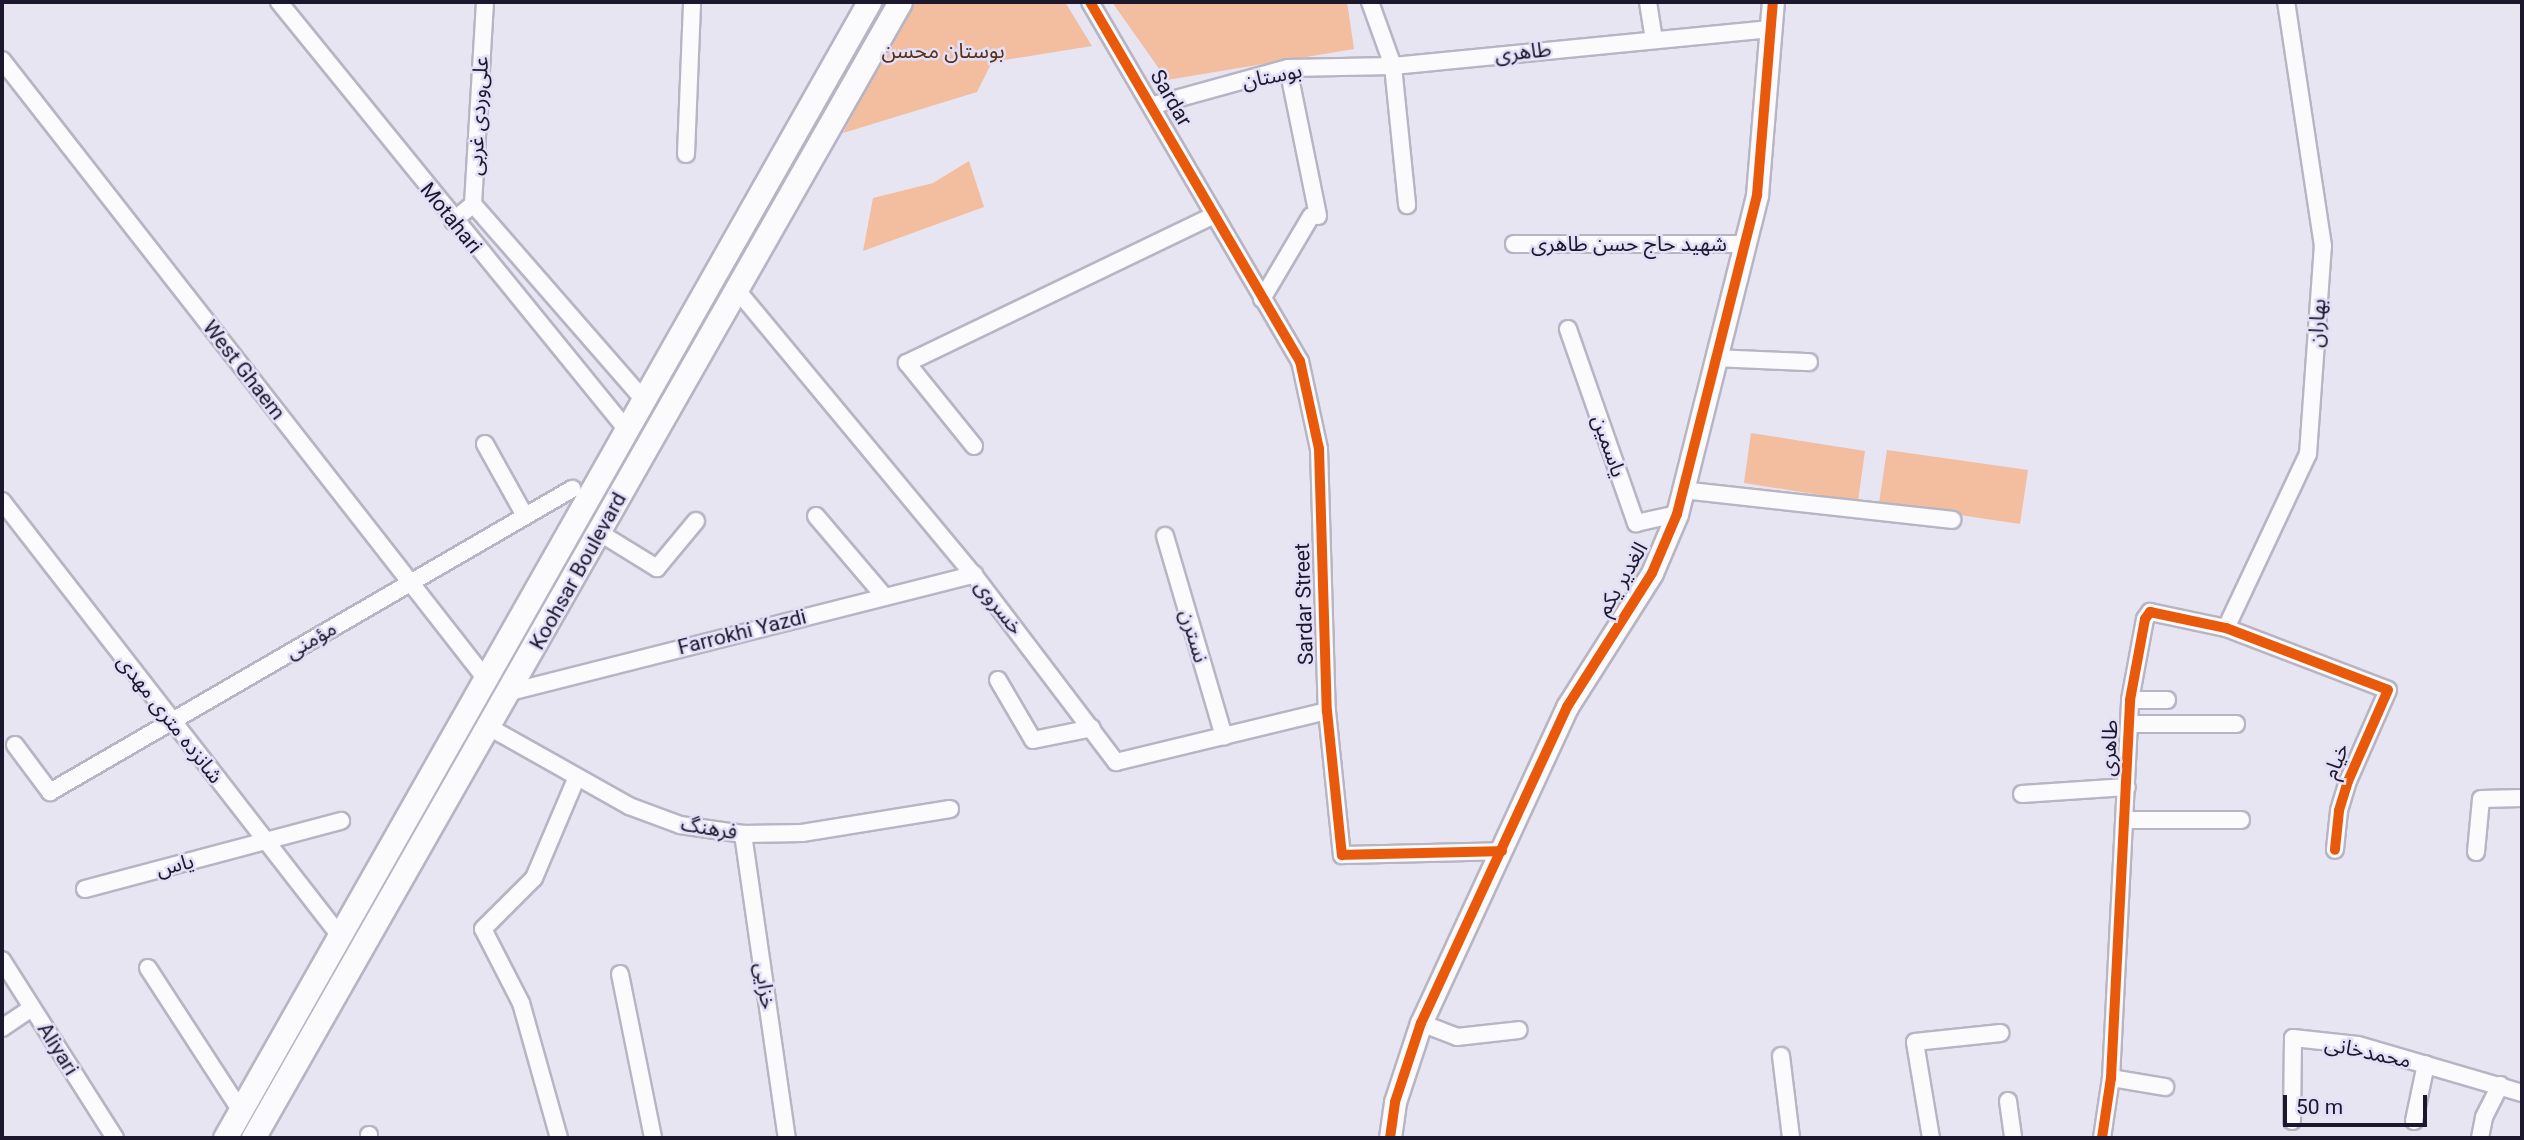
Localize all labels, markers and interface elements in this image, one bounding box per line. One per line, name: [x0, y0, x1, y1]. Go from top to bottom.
street label: طاهری: [1494, 37, 1552, 67]
park label: بوستان محسن: [881, 38, 1005, 64]
street label: علی‌وردی غربی: [462, 56, 494, 176]
street label: بوستان: [1240, 58, 1304, 94]
street label: Sardar: [1145, 65, 1197, 131]
street label: Motahari: [415, 178, 487, 258]
street label: شهید حاج حسن طاهری: [1531, 231, 1727, 257]
street label: بهاران: [2303, 298, 2331, 348]
street label: West Ghaem: [197, 315, 291, 425]
street label: یاسمین: [1587, 412, 1631, 480]
street label: Koohsar Boulevard: [524, 488, 632, 654]
street label: الغدیر یکم: [1591, 538, 1653, 620]
street label: Sardar Street: [1289, 543, 1319, 665]
street label: خسروی: [969, 574, 1029, 640]
street label: Farrokhi Yazdi: [675, 604, 809, 660]
street label: نسترن: [1174, 607, 1214, 665]
street label: مؤمنی: [281, 615, 341, 665]
street label: شانزده متری مهدی: [112, 649, 228, 789]
street label: طاهری: [2095, 719, 2123, 777]
street label: خیام: [2317, 739, 2355, 783]
street label: فرهنگ: [679, 811, 739, 845]
street label: یاس: [154, 848, 196, 882]
street label: خزایی: [749, 961, 781, 1011]
street label: Aliyari: [32, 1018, 84, 1080]
street label: محمدخانی: [2323, 1031, 2413, 1073]
scale bar: [2286, 1080, 2430, 1124]
text: 50 m: [2296, 1095, 2343, 1119]

